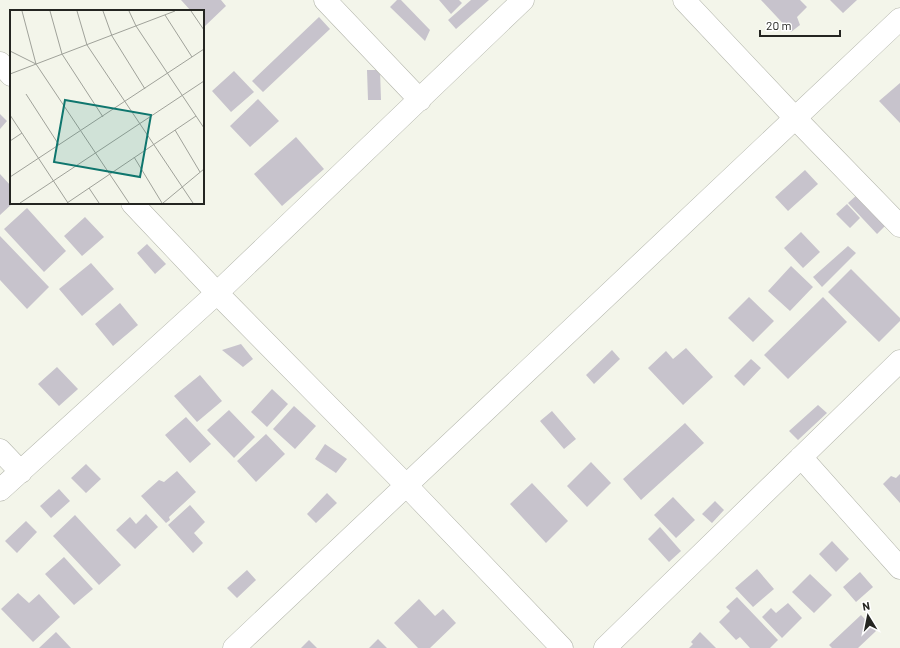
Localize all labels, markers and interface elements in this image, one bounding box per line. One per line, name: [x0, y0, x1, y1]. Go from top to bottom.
inset map: [10, 10, 204, 204]
scale bar: [760, 12, 840, 38]
text: 20 m: [766, 18, 792, 32]
north arrow: [848, 596, 888, 636]
text: N: [861, 599, 871, 613]

